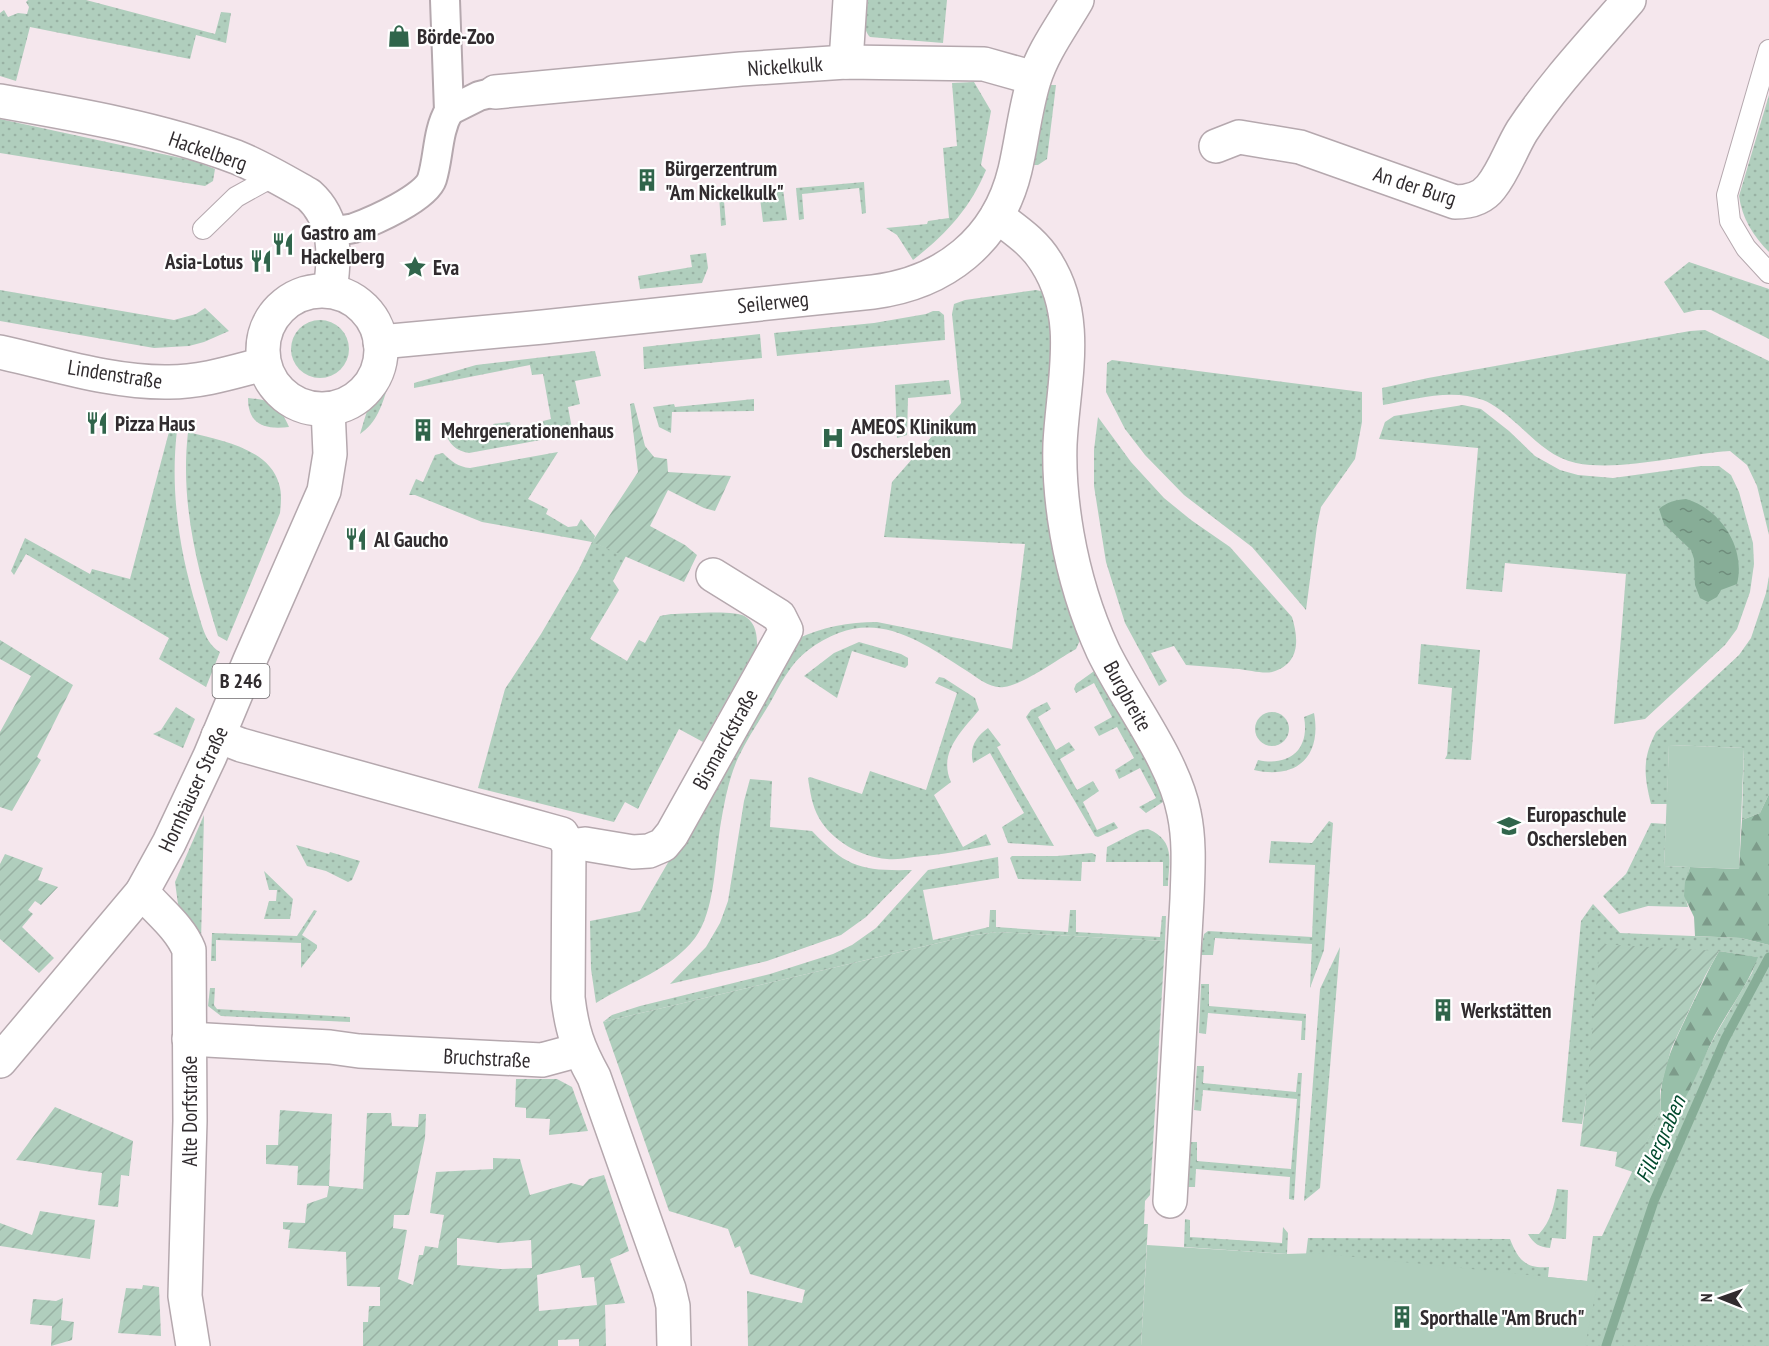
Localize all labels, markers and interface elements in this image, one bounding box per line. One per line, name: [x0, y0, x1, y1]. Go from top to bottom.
shop icon: Börde-Zoo: [386, 23, 412, 49]
place label: Börde-Zoo: [417, 23, 495, 50]
street label: Nickelkulk: [747, 50, 823, 82]
street label: Hackelberg: [165, 125, 251, 177]
place label: Bürgerzentrum "Am Nickelkulk": [665, 155, 784, 206]
street label: An der Burg: [1370, 160, 1460, 212]
building icon: Bürgerzentrum "Am Nickelkulk": [634, 167, 660, 193]
place label: Gastro am Hackelberg: [301, 219, 385, 270]
restaurant icon: Gastro am Hackelberg: [270, 231, 296, 257]
place label: Asia-Lotus: [164, 248, 243, 275]
restaurant icon: Asia-Lotus: [248, 248, 274, 274]
place icon: Eva: [402, 254, 428, 280]
place label: Eva: [433, 254, 459, 281]
street label: Seilerweg: [736, 285, 810, 319]
street label: Lindenstraße: [66, 353, 164, 395]
restaurant icon: Pizza Haus: [84, 410, 110, 436]
place label: Pizza Haus: [115, 410, 195, 437]
place label: AMEOS Klinikum Oschersleben: [850, 413, 977, 464]
building icon: Mehrgenerationenhaus: [410, 417, 436, 443]
place label: Mehrgenerationenhaus: [441, 417, 614, 444]
hospital icon: AMEOS Klinikum Oschersleben: [820, 425, 846, 451]
restaurant icon: Al Gaucho: [343, 526, 369, 552]
place label: Al Gaucho: [373, 526, 448, 553]
street label: Burgbreite: [1098, 656, 1158, 736]
road number: B 246: [212, 664, 270, 698]
street label: Bismarckstraße: [686, 684, 764, 794]
street label: Hornhäuser Straße: [152, 722, 234, 856]
place label: Europaschule Oschersleben: [1527, 801, 1627, 852]
school or university icon: Europaschule Oschersleben: [1496, 813, 1522, 839]
building icon: Werkstätten: [1430, 997, 1456, 1023]
place label: Werkstätten: [1460, 997, 1552, 1024]
street label: Bruchstraße: [443, 1042, 531, 1074]
street label: Alte Dorfstraße: [176, 1056, 203, 1166]
water label: Fillergraben: [1629, 1090, 1692, 1187]
north arrow: [1691, 1268, 1751, 1328]
text: N: [1696, 1293, 1716, 1302]
building icon: Sporthalle "Am Bruch": [1389, 1304, 1415, 1330]
place label: Sporthalle "Am Bruch": [1420, 1304, 1585, 1331]

